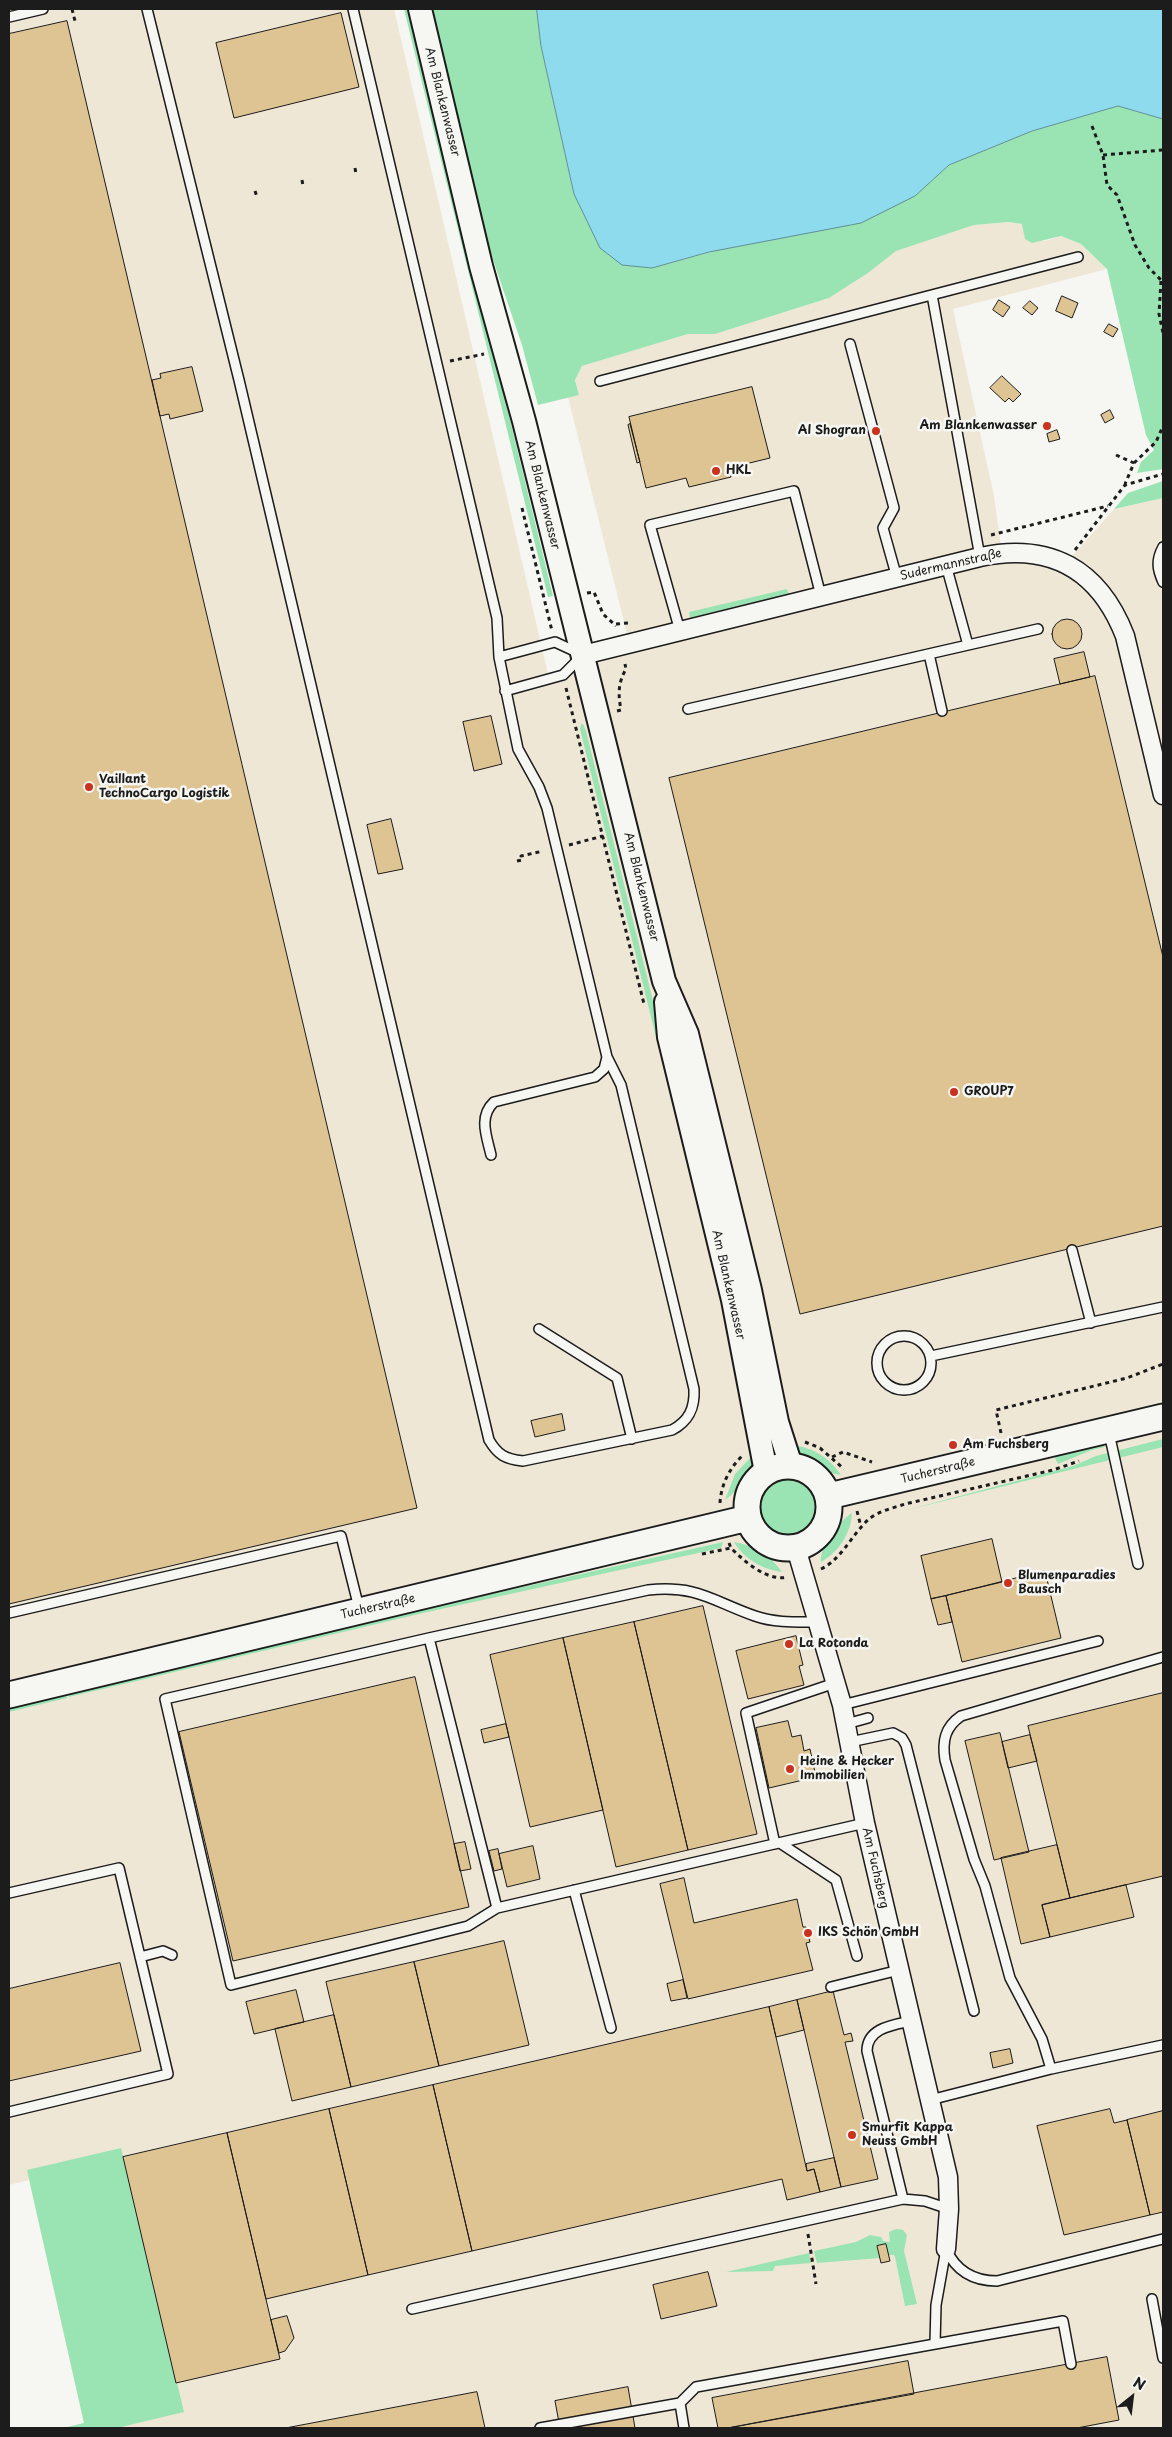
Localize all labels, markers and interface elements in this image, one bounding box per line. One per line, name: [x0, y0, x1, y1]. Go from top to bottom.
street label: Am Blankenwasser: [421, 46, 463, 158]
place label: Am Blankenwasser: [920, 419, 1037, 433]
marker: Am Blankenwasser: [1041, 420, 1053, 432]
place label: Al Shogran: [798, 424, 866, 438]
marker: Al Shogran: [870, 425, 882, 437]
street label: Am Blankenwasser: [521, 439, 563, 551]
place label: HKL: [726, 464, 751, 478]
marker: HKL: [710, 465, 722, 477]
street label: Sudermannstraße: [899, 546, 1003, 584]
place label: Vaillant TechnoCargo Logistik: [99, 773, 230, 801]
marker: Vaillant TechnoCargo Logistik: [83, 781, 95, 793]
street label: Am Blankenwasser: [620, 831, 662, 943]
place label: GROUP7: [964, 1085, 1013, 1099]
marker: GROUP7: [948, 1086, 960, 1098]
street label: Am Blankenwasser: [708, 1229, 748, 1341]
place label: Am Fuchsberg: [963, 1438, 1049, 1452]
marker: Am Fuchsberg: [947, 1439, 959, 1451]
street label: Tucherstraße: [899, 1455, 977, 1487]
place label: Blumenparadies Bausch: [1018, 1569, 1116, 1597]
marker: Blumenparadies Bausch: [1002, 1577, 1014, 1589]
street label: Tucherstraße: [339, 1591, 417, 1623]
place label: La Rotonda: [799, 1637, 869, 1651]
marker: La Rotonda: [783, 1638, 795, 1650]
place label: Heine & Hecker Immobilien: [800, 1755, 894, 1783]
marker: Heine & Hecker Immobilien: [784, 1763, 796, 1775]
street label: Am Fuchsberg: [859, 1826, 891, 1910]
place label: IKS Schön GmbH: [818, 1926, 919, 1940]
marker: IKS Schön GmbH: [802, 1927, 814, 1939]
place label: Smurfit Kappa Neuss GmbH: [862, 2121, 953, 2149]
marker: Smurfit Kappa Neuss GmbH: [846, 2129, 858, 2141]
north arrow: [1107, 2372, 1157, 2422]
text: N: [1130, 2372, 1149, 2395]

